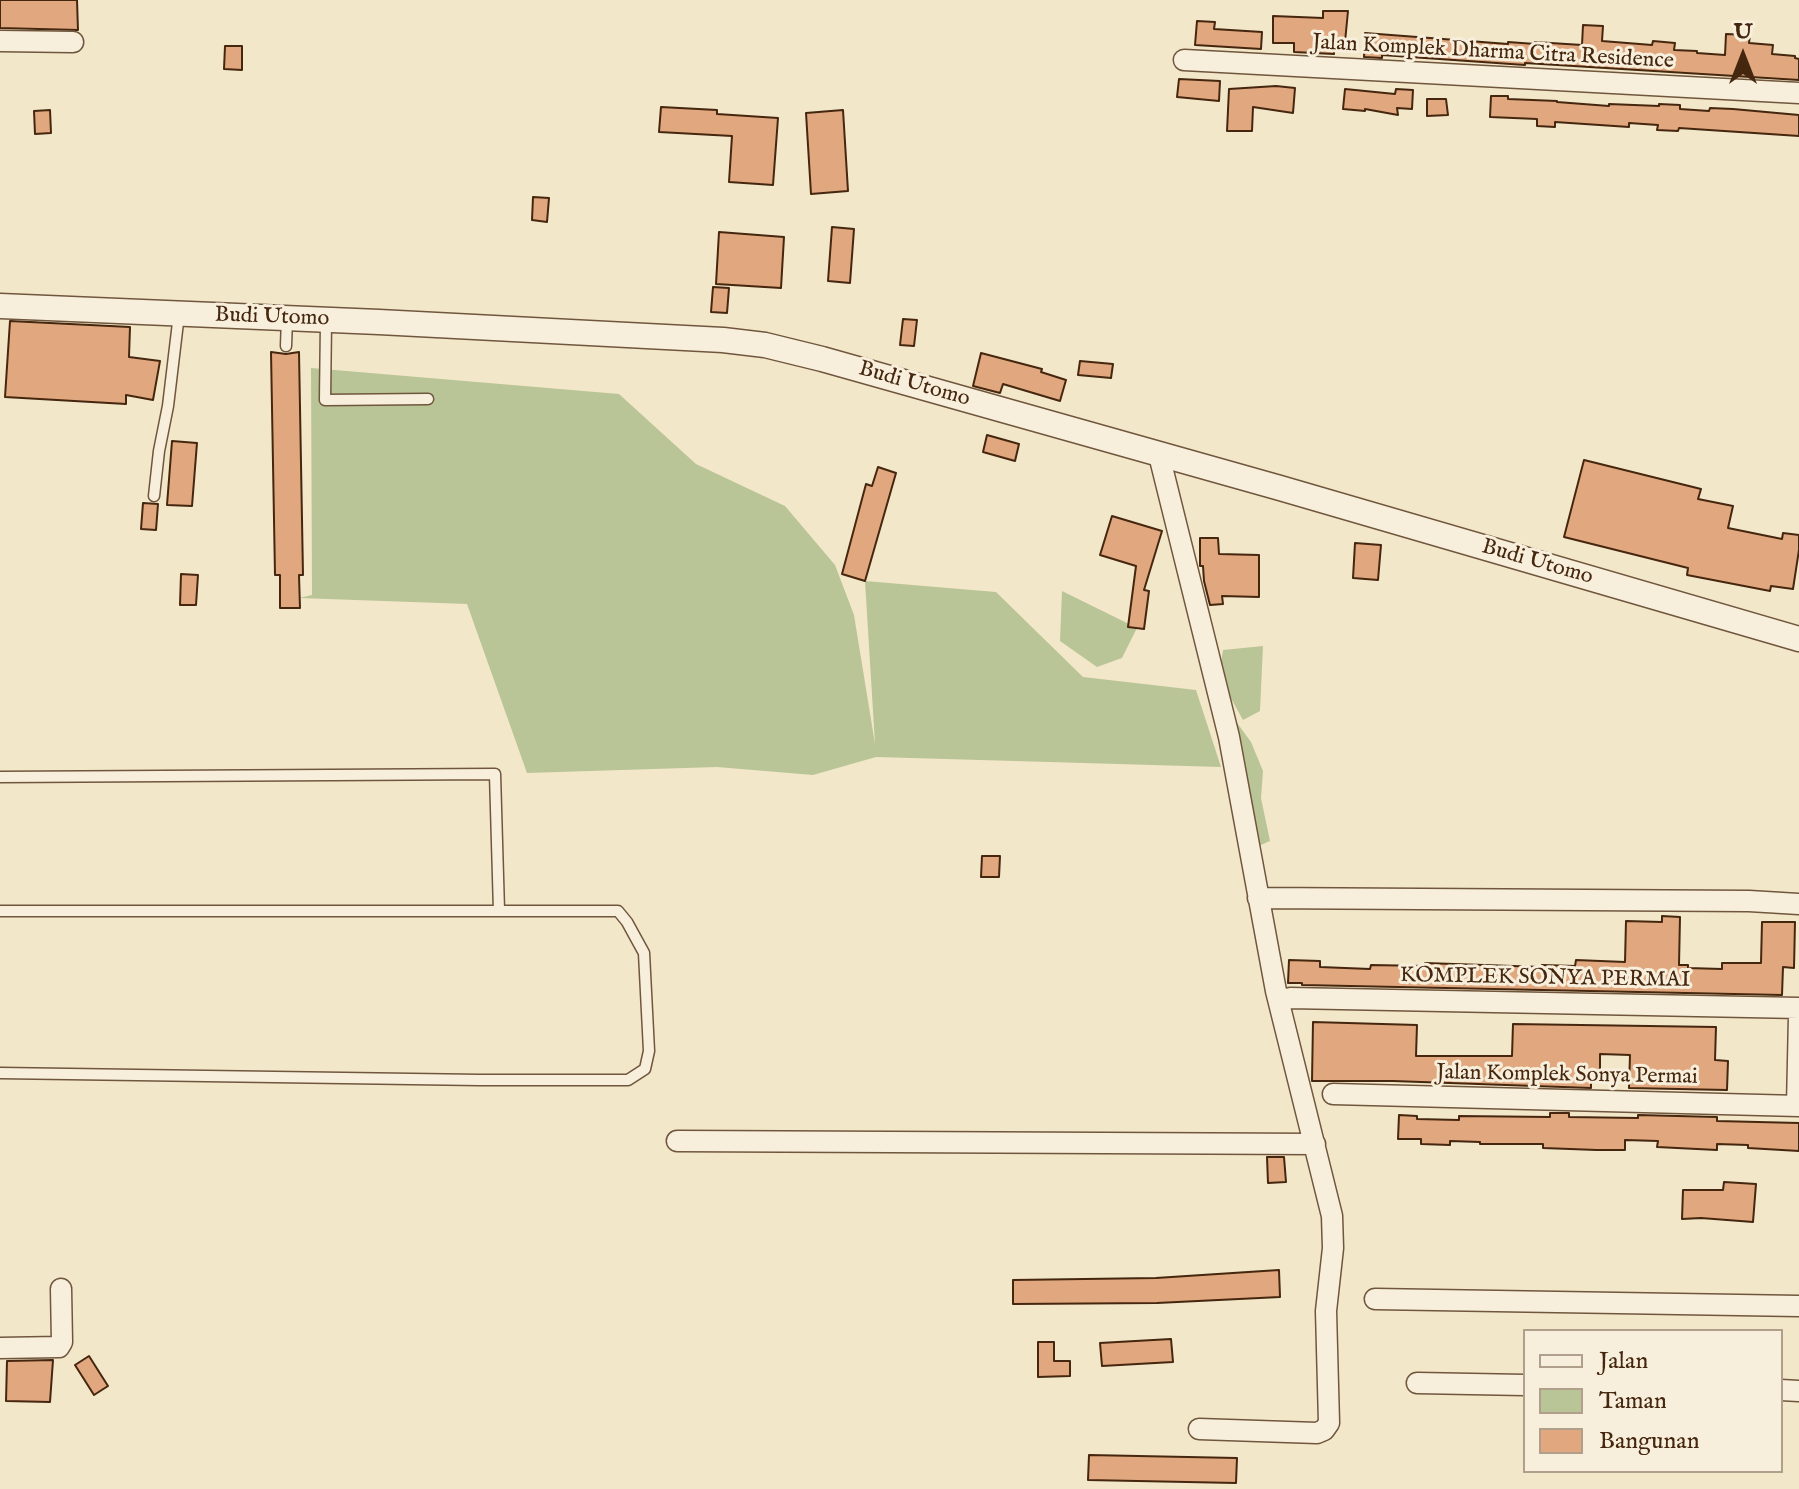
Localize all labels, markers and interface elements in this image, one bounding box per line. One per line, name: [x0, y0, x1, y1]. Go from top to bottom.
north arrow: [1703, 16, 1783, 96]
text: U: [1734, 18, 1752, 46]
street label: Jalan Komplek Dharma Citra Residence: [1312, 30, 1674, 76]
street label: Budi Utomo: [214, 303, 330, 333]
street label: Budi Utomo: [855, 357, 973, 413]
street label: Budi Utomo: [1478, 535, 1596, 591]
street label: KOMPLEK SONYA PERMAI: [1400, 963, 1690, 995]
street label: Jalan Komplek Sonya Permai: [1436, 1061, 1698, 1091]
legend: [1523, 1329, 1783, 1473]
text: Jalan: [1599, 1346, 1648, 1377]
text: Taman: [1599, 1386, 1667, 1417]
text: Bangunan: [1599, 1426, 1699, 1457]

